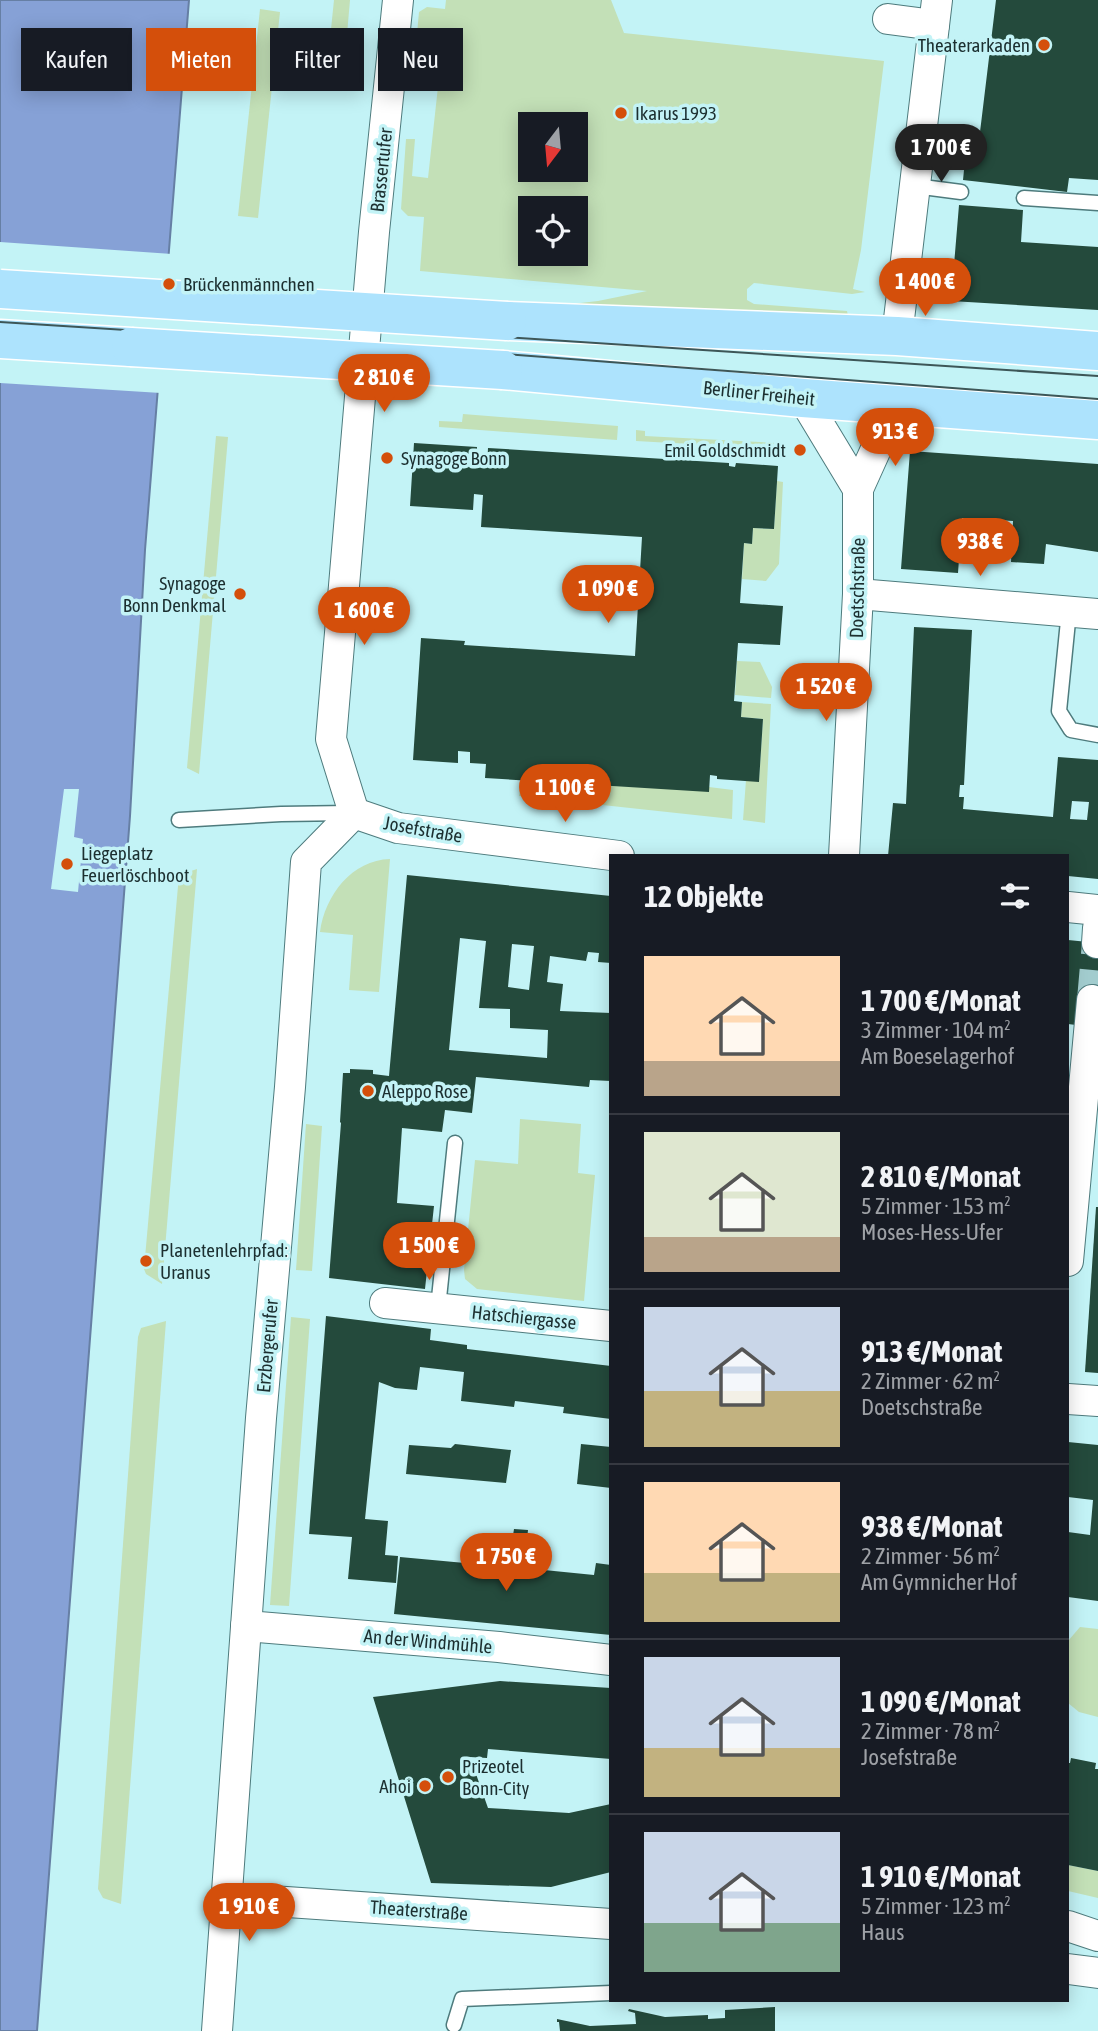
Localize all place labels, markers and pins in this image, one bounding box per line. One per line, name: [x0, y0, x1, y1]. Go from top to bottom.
place label: Theaterarkaden: [918, 34, 1030, 56]
marker: Theaterarkaden: [1036, 37, 1052, 53]
place label: Ikarus 1993: [635, 102, 717, 124]
marker: Ikarus 1993: [613, 105, 629, 121]
pin: 1 700 €: [876, 124, 1006, 184]
pin: 1 400 €: [860, 258, 990, 318]
place label: Brückenmännchen: [183, 273, 315, 295]
marker: Brückenmännchen: [161, 276, 177, 292]
pin: 2 810 €: [319, 354, 449, 414]
pin: 913 €: [846, 408, 944, 468]
place label: Emil Goldschmidt: [664, 439, 786, 461]
marker: Emil Goldschmidt: [792, 442, 808, 458]
place label: Synagoge Bonn: [401, 447, 507, 469]
marker: Synagoge Bonn: [379, 450, 395, 466]
pin: 938 €: [931, 518, 1029, 578]
pin: 1 090 €: [543, 566, 673, 625]
place label: Synagoge Bonn Denkmal: [123, 572, 226, 616]
marker: Synagoge Bonn Denkmal: [232, 586, 248, 602]
pin: 1 600 €: [299, 588, 429, 647]
pin: 1 520 €: [761, 664, 891, 723]
pin: 1 100 €: [500, 764, 630, 824]
place label: Liegeplatz Feuerlöschboot: [81, 842, 189, 886]
marker: Liegeplatz Feuerlöschboot: [59, 856, 75, 872]
place label: Aleppo Rose: [382, 1080, 468, 1102]
marker: Aleppo Rose: [360, 1083, 376, 1099]
pin: 1 500 €: [364, 1222, 494, 1282]
place label: Planetenlehrpfad: Uranus: [160, 1239, 288, 1283]
marker: Planetenlehrpfad: Uranus: [138, 1253, 154, 1269]
pin: 1 750 €: [441, 1534, 571, 1593]
place label: Prizeotel Bonn-City: [462, 1755, 530, 1799]
marker: Prizeotel Bonn-City: [440, 1769, 456, 1785]
place label: Ahoi: [379, 1775, 411, 1797]
marker: Ahoi: [417, 1778, 433, 1794]
pin: 1 910 €: [184, 1884, 314, 1943]

